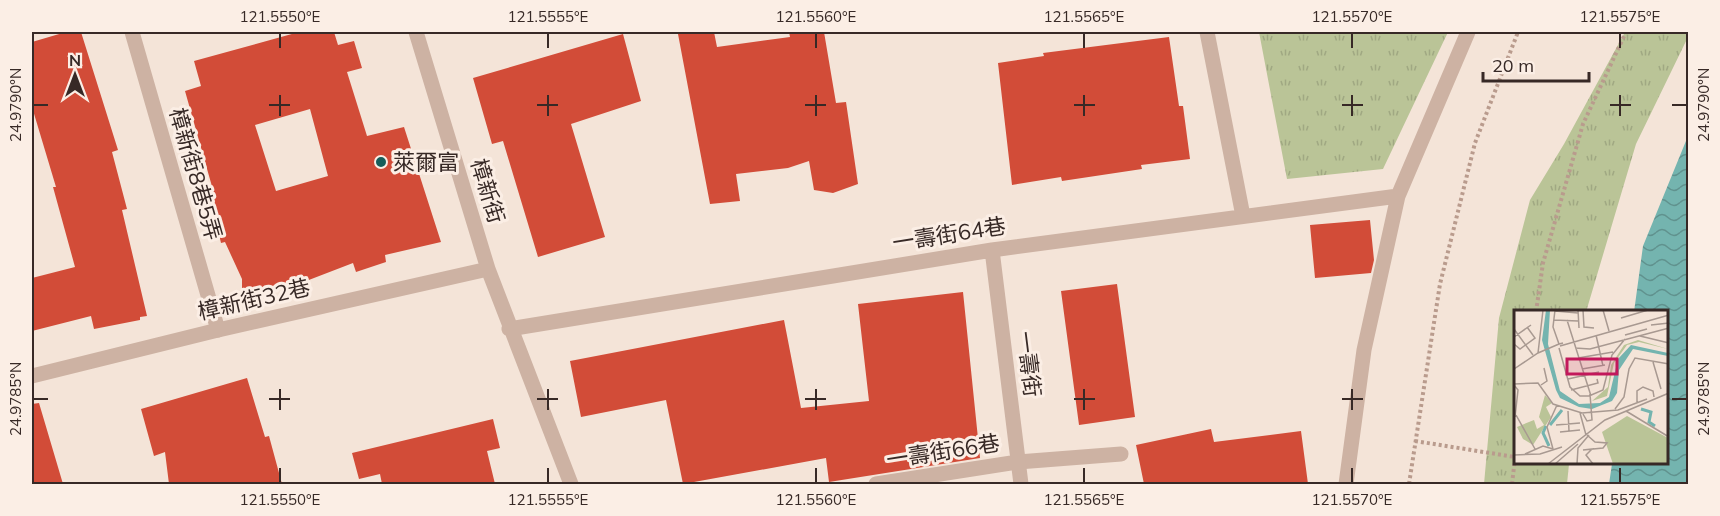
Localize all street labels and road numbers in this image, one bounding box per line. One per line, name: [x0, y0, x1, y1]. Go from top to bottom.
street label: 樟新街8巷5弄: [164, 105, 228, 243]
street label: 樟新街: [465, 155, 511, 227]
street label: 一壽街64巷: [890, 211, 1008, 257]
street label: 樟新街32巷: [195, 272, 313, 326]
street label: 一壽街: [1011, 330, 1047, 398]
street label: 一壽街66巷: [884, 428, 1002, 474]

